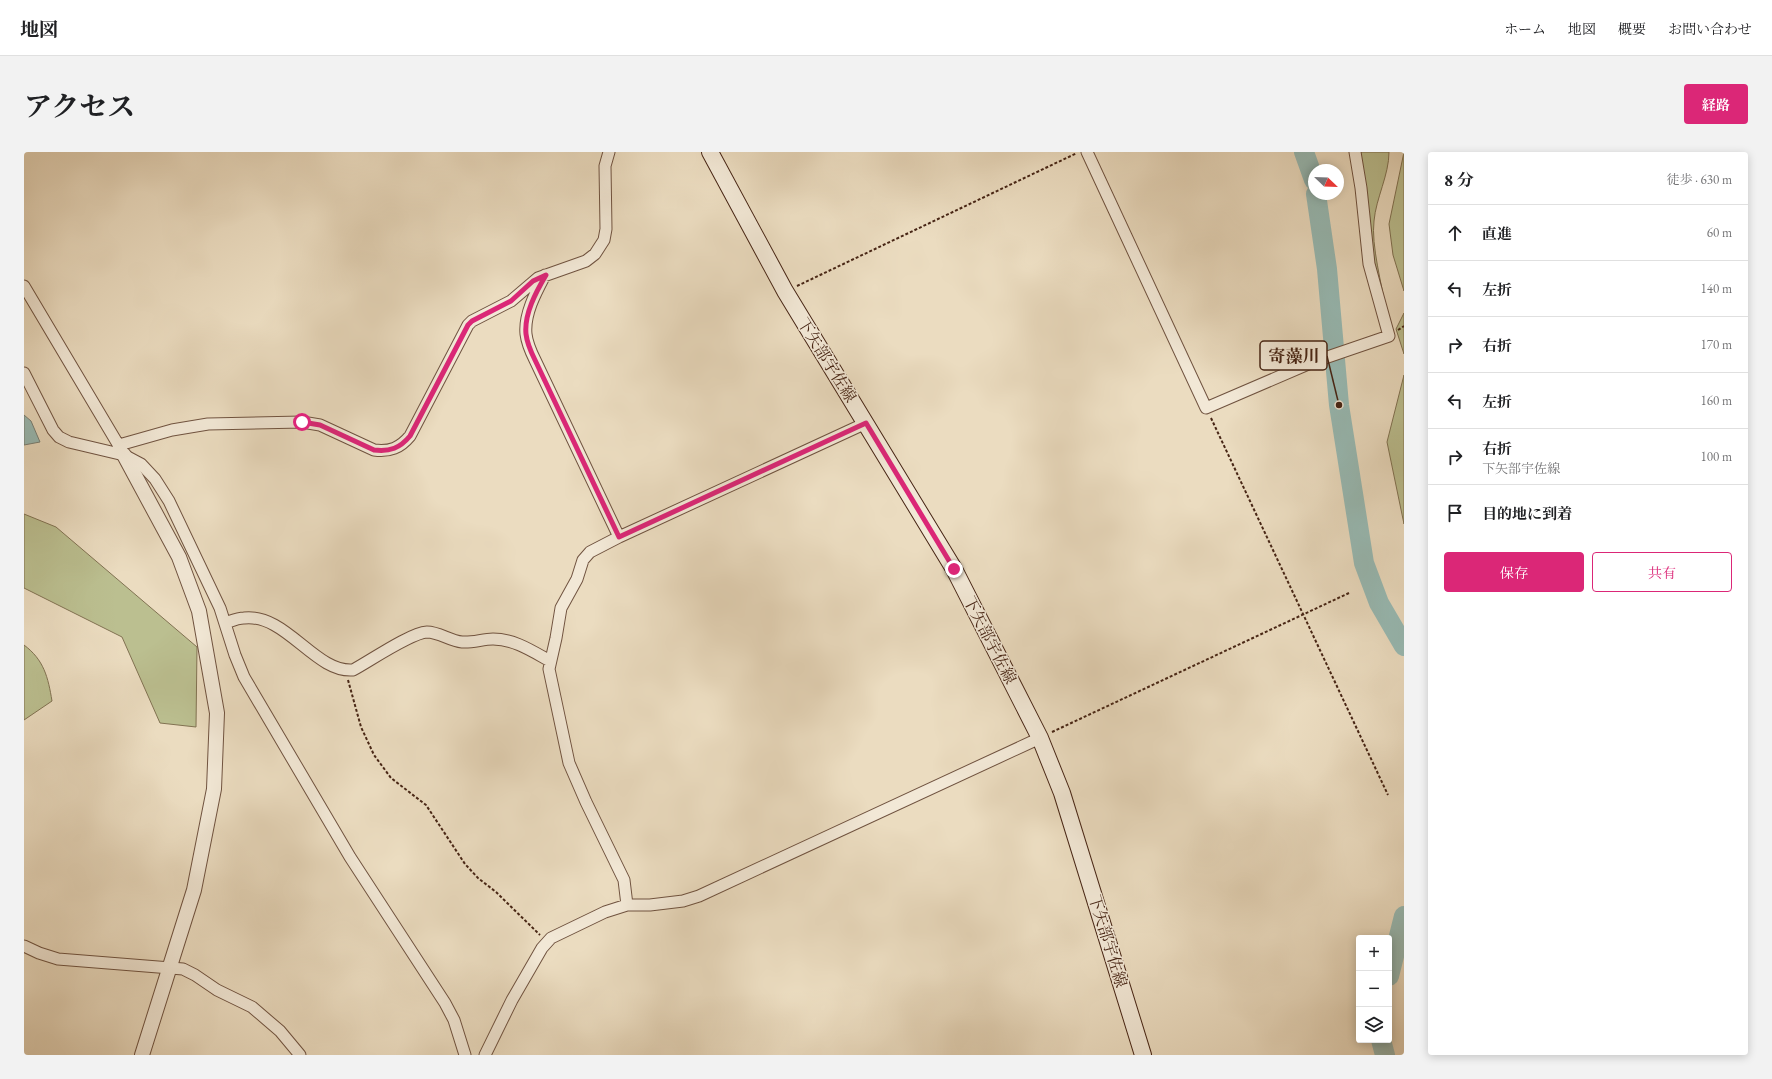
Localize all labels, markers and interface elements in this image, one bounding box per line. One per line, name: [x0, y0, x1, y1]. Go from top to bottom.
text: 地図: [20, 17, 58, 42]
text: ホーム: [1504, 20, 1546, 38]
text: 地図: [1568, 20, 1596, 38]
text: 概要: [1618, 20, 1646, 38]
text: お問い合わせ: [1668, 20, 1752, 38]
button: 経路: [1684, 84, 1748, 124]
text: アクセス: [24, 88, 135, 124]
north arrow: [1308, 164, 1344, 200]
text: 8 分: [1444, 169, 1474, 191]
text: 徒歩 · 630 m: [1667, 171, 1732, 188]
icon: ahead: [1444, 222, 1466, 244]
text: 直進: [1482, 224, 1512, 243]
text: 60 m: [1707, 224, 1732, 241]
icon: left: [1444, 278, 1466, 300]
text: 左折: [1482, 280, 1512, 299]
text: 140 m: [1701, 280, 1732, 297]
street label: 下矢部宇佐線: [793, 314, 861, 406]
icon: right: [1444, 334, 1466, 356]
text: 右折: [1482, 336, 1512, 355]
text: 170 m: [1701, 336, 1732, 353]
callout: 寄藻川: [1260, 341, 1327, 370]
text: 寄藻川: [1269, 345, 1320, 367]
icon: left: [1444, 390, 1466, 412]
text: 左折: [1482, 392, 1512, 411]
text: 160 m: [1701, 392, 1732, 409]
route start: [293, 413, 311, 431]
text: 右折: [1482, 439, 1512, 458]
icon: right: [1444, 446, 1466, 468]
text: 100 m: [1701, 448, 1732, 465]
text: 下矢部宇佐線: [1482, 460, 1560, 477]
icon: arrive: [1444, 502, 1466, 524]
text: 目的地に到着: [1482, 504, 1572, 523]
button: 保存: [1444, 552, 1584, 592]
button: 共有: [1592, 552, 1732, 592]
route end: [945, 560, 963, 578]
street label: 下矢部宇佐線: [959, 592, 1021, 688]
street label: 下矢部宇佐線: [1084, 892, 1132, 990]
map controls: [1356, 935, 1392, 1043]
button: +: [1356, 935, 1392, 971]
button: −: [1356, 971, 1392, 1007]
button: layers: [1356, 1007, 1392, 1043]

